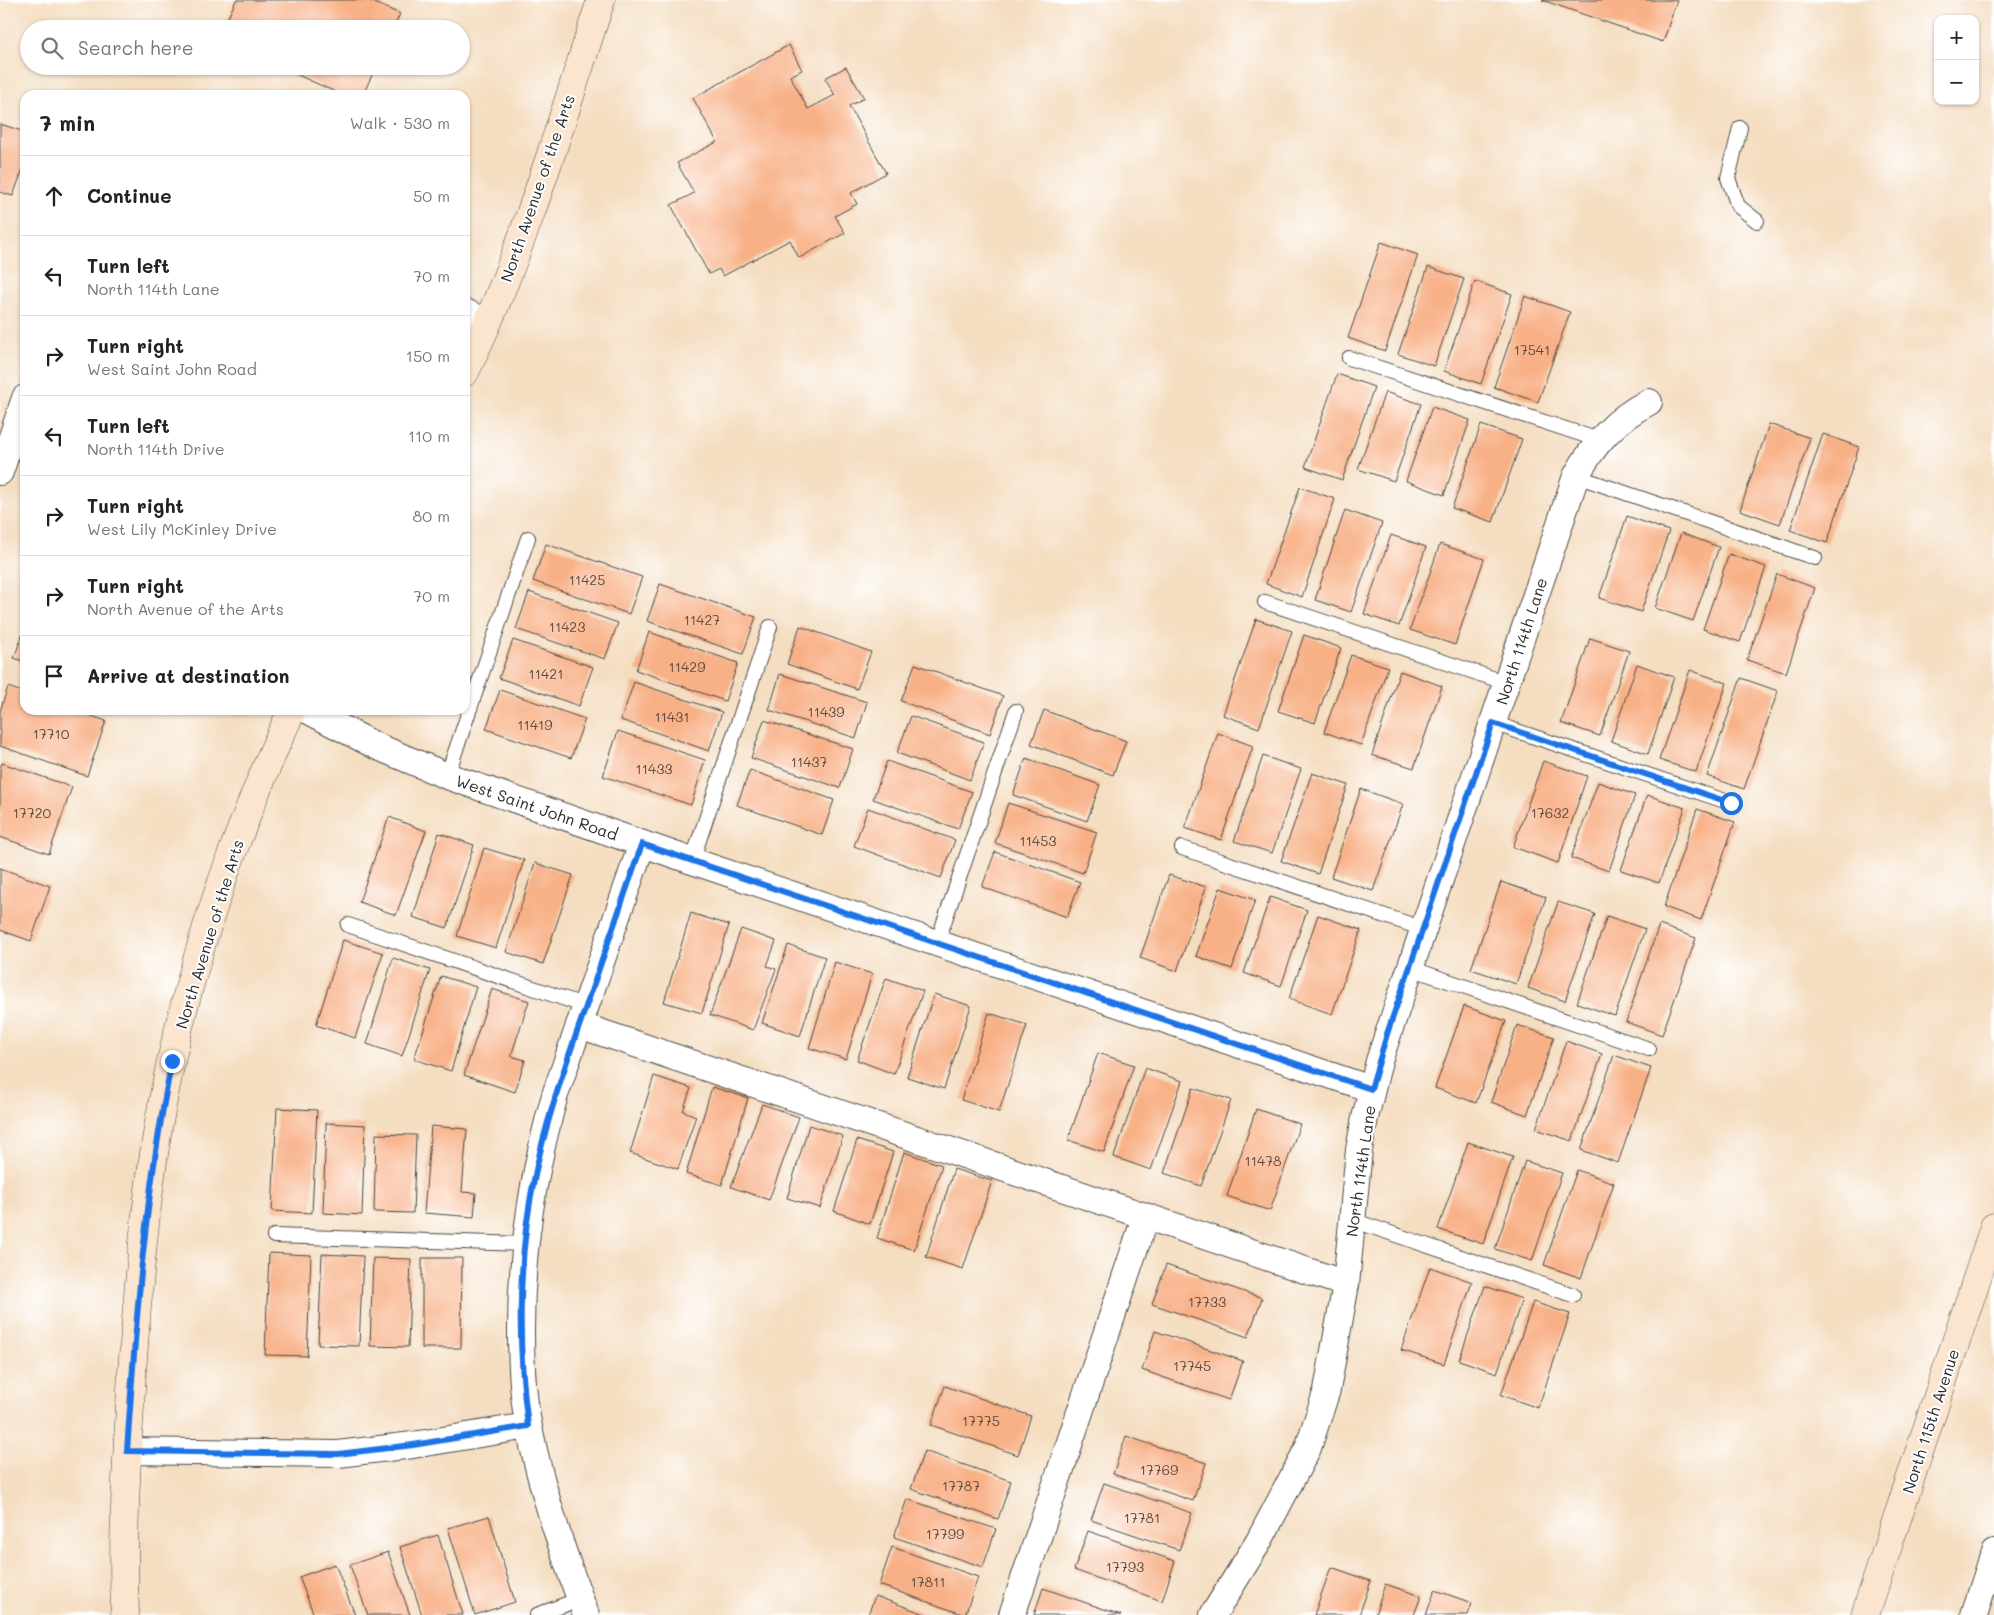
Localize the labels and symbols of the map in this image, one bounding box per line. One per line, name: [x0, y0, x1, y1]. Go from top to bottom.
street label: North Avenue of the Arts: [495, 92, 579, 284]
house number: 17541: [1514, 340, 1550, 359]
house number: 11425: [569, 570, 605, 589]
street label: North 114th Lane: [1491, 575, 1551, 707]
house number: 11427: [684, 610, 720, 629]
house number: 11423: [549, 617, 585, 636]
house number: 11429: [669, 657, 705, 676]
house number: 11421: [529, 664, 563, 683]
house number: 11439: [807, 702, 845, 721]
house number: 11431: [654, 707, 690, 726]
house number: 11419: [517, 715, 553, 734]
house number: 17710: [33, 724, 70, 743]
house number: 11437: [791, 752, 828, 771]
house number: 11433: [635, 759, 673, 778]
street label: West Saint John Road: [453, 769, 621, 845]
route start: [1720, 792, 1743, 815]
house number: 17720: [13, 803, 51, 822]
house number: 17632: [1531, 803, 1569, 822]
house number: 11453: [1019, 831, 1057, 850]
street label: North Avenue of the Arts: [170, 837, 248, 1031]
route end: [161, 1050, 184, 1073]
street label: North 114th Lane: [1340, 1104, 1380, 1238]
house number: 11478: [1245, 1151, 1282, 1170]
house number: 17733: [1188, 1292, 1226, 1311]
street label: North 115th Avenue: [1897, 1346, 1963, 1496]
house number: 17745: [1173, 1356, 1211, 1375]
house number: 17775: [962, 1411, 1000, 1430]
house number: 17769: [1140, 1460, 1178, 1479]
house number: 17787: [942, 1476, 980, 1495]
house number: 17781: [1124, 1508, 1160, 1527]
house number: 17799: [926, 1524, 964, 1543]
house number: 17793: [1106, 1557, 1144, 1576]
house number: 17811: [910, 1572, 946, 1591]

